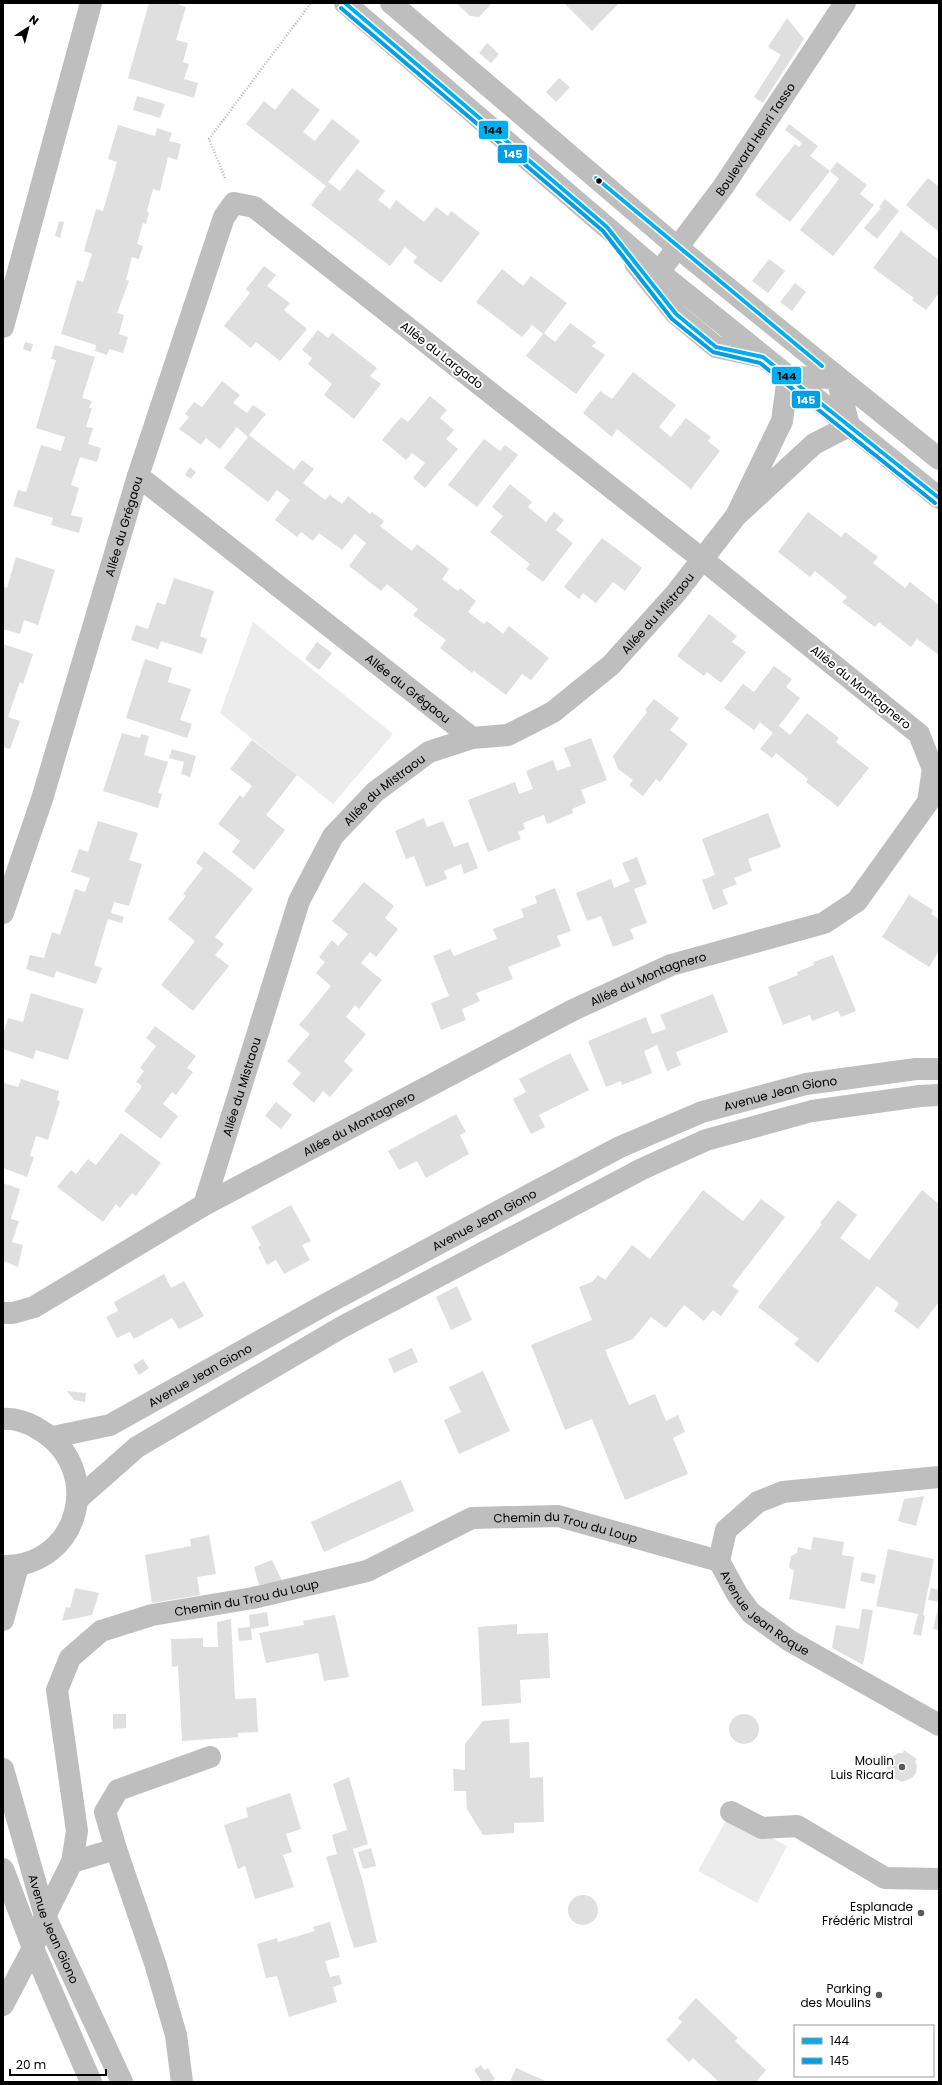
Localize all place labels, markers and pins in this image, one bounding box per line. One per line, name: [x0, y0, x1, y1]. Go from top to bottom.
unlabelled marker: [594, 176, 604, 186]
place label: Moulin Luis Ricard: [830, 1752, 894, 1783]
marker: Moulin Luis Ricard: [897, 1762, 907, 1772]
place label: Esplanade Frédéric Mistral: [822, 1898, 913, 1929]
marker: Esplanade Frédéric Mistral: [916, 1908, 926, 1918]
place label: Parking des Moulins: [800, 1980, 871, 2011]
marker: Parking des Moulins: [874, 1990, 884, 2000]

